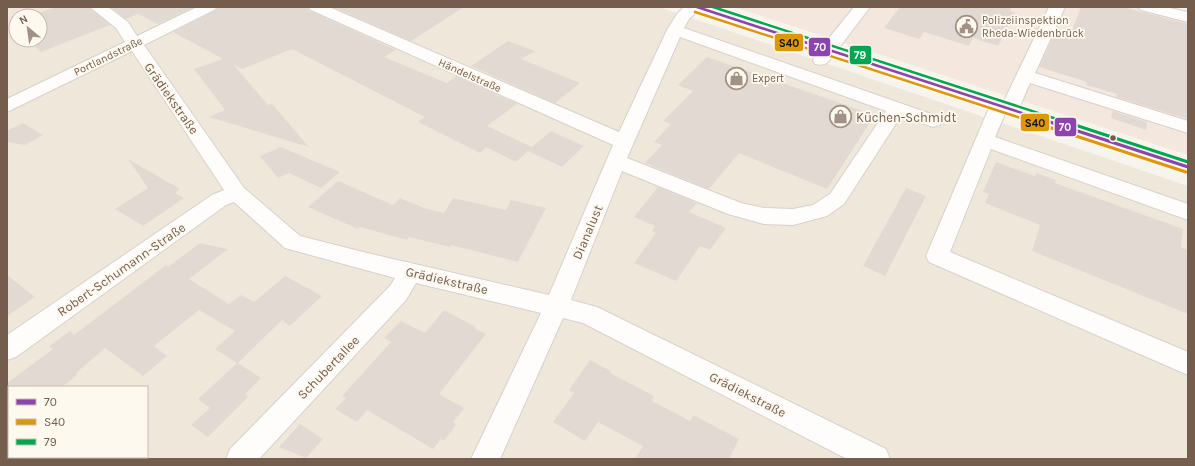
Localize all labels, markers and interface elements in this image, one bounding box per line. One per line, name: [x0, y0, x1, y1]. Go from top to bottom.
north arrow: [8, 8, 48, 48]
text: N: [17, 12, 30, 27]
public building icon: Polizeiinspektion Rheda-Wiedenbrück: [954, 13, 980, 39]
place label: Polizeiinspektion Rheda-Wiedenbrück: [982, 14, 1084, 40]
line badge: S40: [774, 33, 804, 52]
street label: Portlandstraße: [72, 34, 145, 79]
text: S40: [779, 37, 799, 50]
line badge: 70: [808, 37, 831, 57]
text: 70: [814, 41, 826, 54]
line badge: 79: [849, 45, 872, 65]
text: 79: [854, 49, 866, 62]
street label: Händelstraße: [436, 56, 504, 95]
street label: Grädiekstraße: [141, 60, 202, 137]
shop icon: Expert: [724, 65, 750, 91]
place label: Expert: [752, 72, 784, 85]
shop icon: Küchen-Schmidt: [827, 104, 853, 130]
place label: Küchen-Schmidt: [856, 110, 957, 125]
line badge: S40: [1020, 113, 1050, 132]
text: S40: [1025, 117, 1045, 130]
line badge: 70: [1054, 117, 1077, 137]
text: 70: [1059, 121, 1071, 134]
unlabelled marker: [1108, 133, 1118, 143]
street label: Dianalust: [569, 203, 606, 262]
street label: Robert-Schumann-Straße: [54, 219, 188, 319]
street label: Grädiekstraße: [404, 264, 490, 297]
street label: Schubertallee: [294, 332, 362, 402]
street label: Grädiekstraße: [707, 369, 789, 420]
legend: [8, 386, 148, 458]
text: 70: [44, 395, 57, 409]
text: S40: [44, 415, 65, 429]
text: 79: [44, 435, 57, 449]

